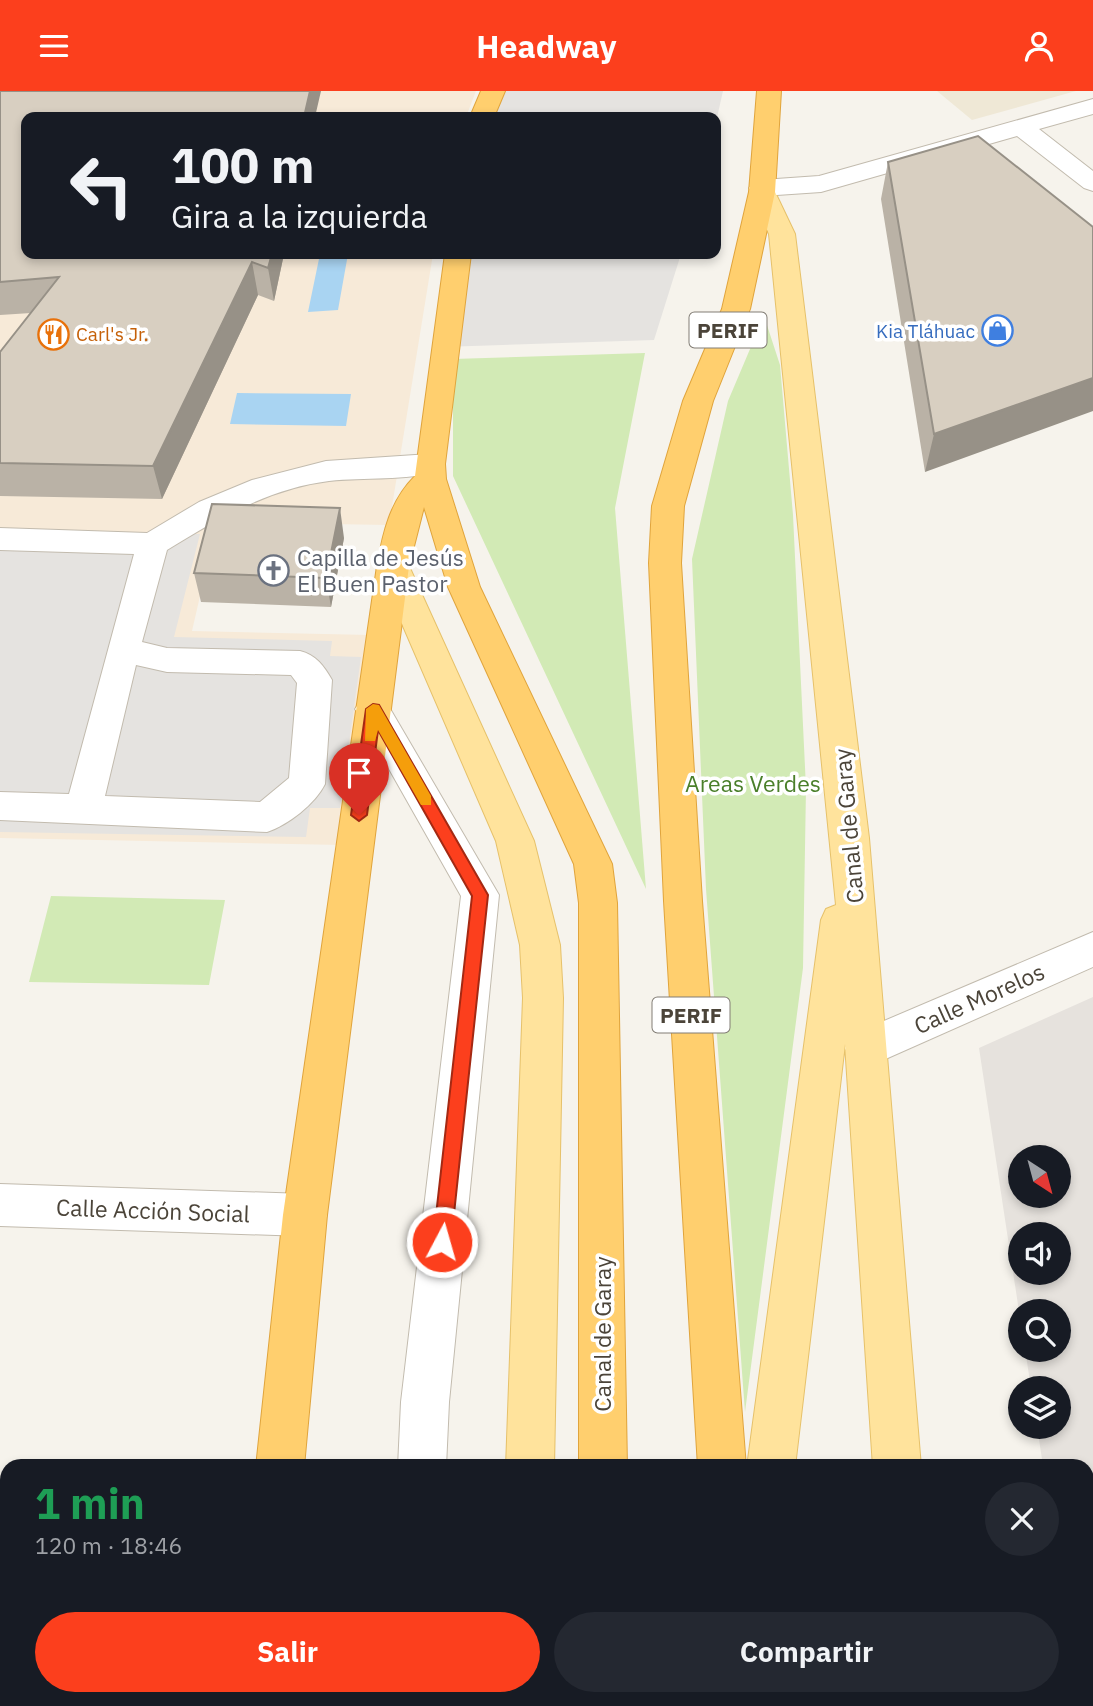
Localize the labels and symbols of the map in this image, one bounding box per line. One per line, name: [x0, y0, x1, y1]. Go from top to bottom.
road number: PERIF: [690, 313, 766, 347]
shop icon: Kia Tláhuac: [981, 314, 1015, 348]
restaurant icon: Carl's Jr.: [36, 317, 70, 351]
place label: Kia Tláhuac: [876, 319, 975, 343]
place label: Carl's Jr.: [76, 322, 149, 346]
place label: Capilla de Jesús El Buen Pastor: [297, 542, 464, 598]
church icon: Capilla de Jesús El Buen Pastor: [257, 553, 291, 587]
pin: [329, 743, 389, 815]
street label: Canal de Garay: [826, 747, 870, 905]
park label: Areas Verdes: [685, 768, 821, 798]
street label: Calle Morelos: [909, 956, 1049, 1040]
road number: PERIF: [652, 997, 730, 1033]
north arrow: [1008, 1145, 1071, 1207]
street label: Calle Acción Social: [56, 1192, 250, 1228]
position arrow: [405, 1205, 479, 1279]
street label: Canal de Garay: [587, 1256, 617, 1412]

